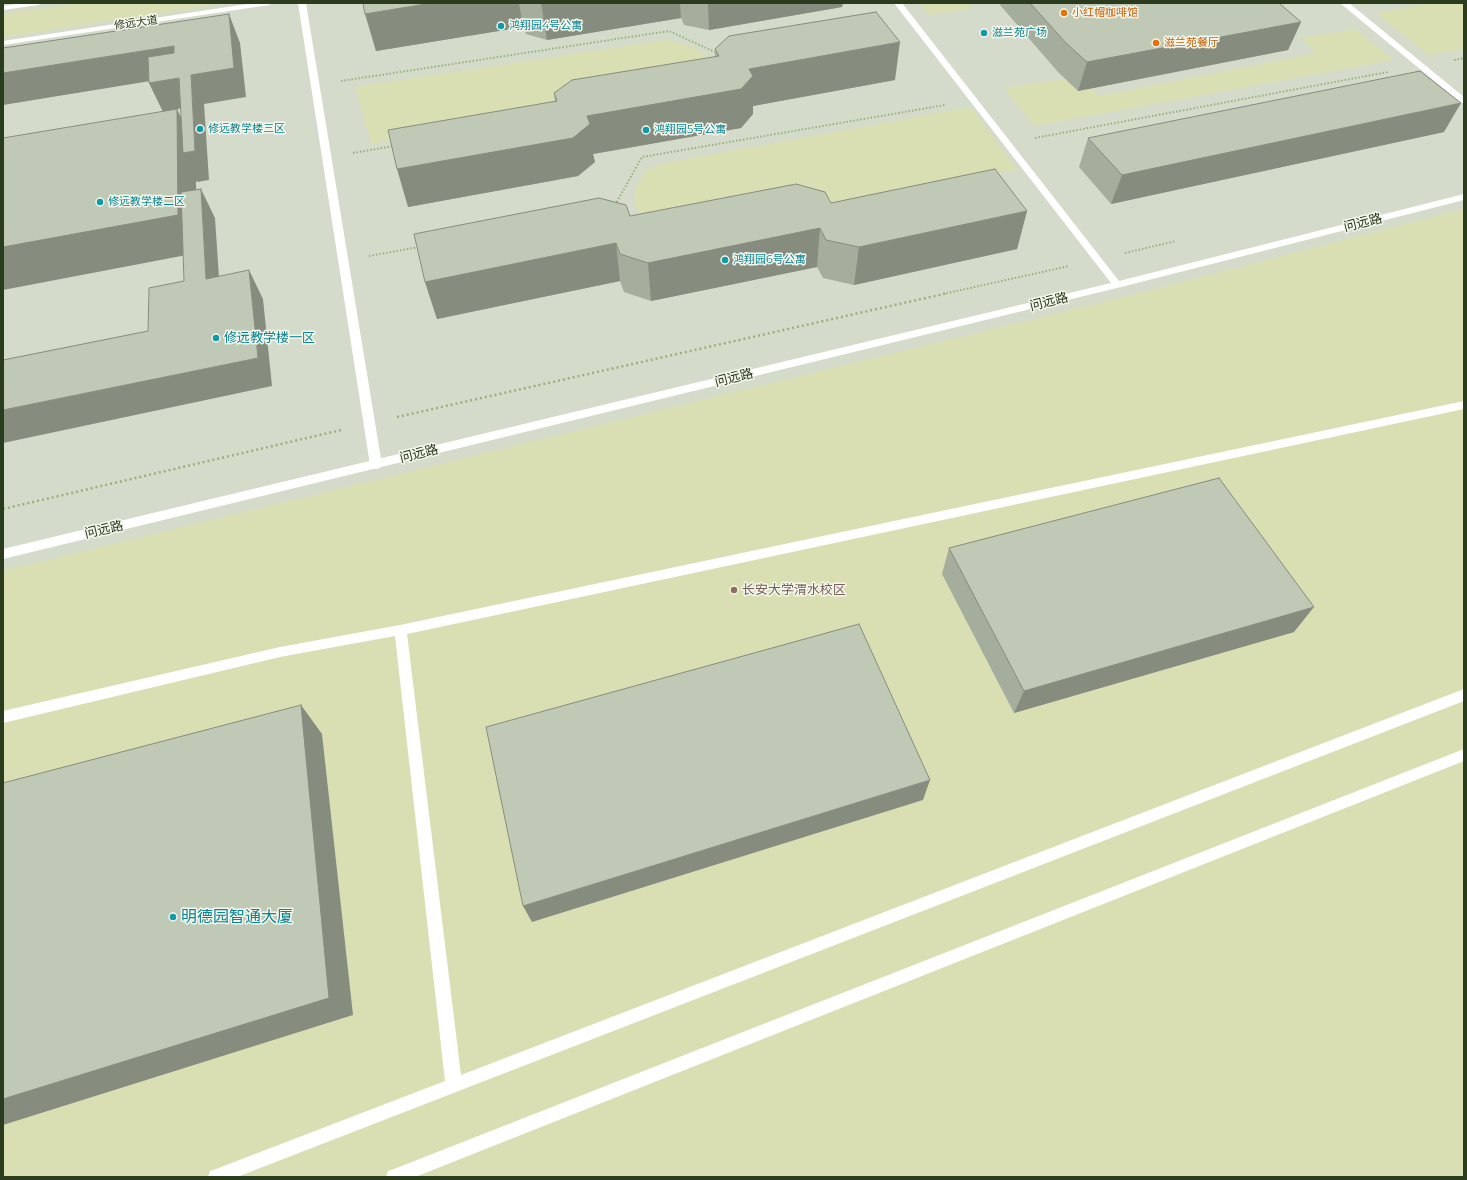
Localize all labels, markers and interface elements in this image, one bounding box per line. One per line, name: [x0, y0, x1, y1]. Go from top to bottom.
place label: 小红帽咖啡馆: [1072, 6, 1138, 20]
marker: 小红帽咖啡馆: [1059, 8, 1069, 18]
street label: 修远大道: [113, 13, 159, 33]
place label: 鸿翔园4号公寓: [509, 19, 582, 33]
marker: 鸿翔园4号公寓: [496, 21, 506, 31]
place label: 滋兰苑广场: [992, 26, 1047, 40]
marker: 滋兰苑广场: [979, 28, 989, 38]
place label: 滋兰苑餐厅: [1164, 36, 1219, 50]
marker: 滋兰苑餐厅: [1151, 38, 1161, 48]
place label: 修远教学楼三区: [208, 122, 285, 136]
place label: 鸿翔园5号公寓: [654, 123, 726, 137]
marker: 修远教学楼三区: [195, 124, 205, 134]
marker: 鸿翔园5号公寓: [641, 125, 651, 135]
place label: 修远教学楼二区: [108, 195, 185, 209]
marker: 修远教学楼二区: [95, 197, 105, 207]
street label: 问远路: [1342, 211, 1384, 235]
place label: 鸿翔园6号公寓: [733, 253, 806, 267]
marker: 鸿翔园6号公寓: [720, 255, 730, 265]
street label: 问远路: [1028, 290, 1070, 314]
place label: 修远教学楼一区: [224, 330, 315, 346]
marker: 修远教学楼一区: [211, 333, 221, 343]
street label: 问远路: [713, 366, 755, 390]
street label: 问远路: [398, 442, 440, 466]
street label: 问远路: [83, 518, 125, 542]
place label: 长安大学渭水校区: [742, 582, 846, 598]
marker: 长安大学渭水校区: [729, 585, 739, 595]
place label: 明德园智通大厦: [181, 907, 293, 927]
marker: 明德园智通大厦: [168, 912, 178, 922]

